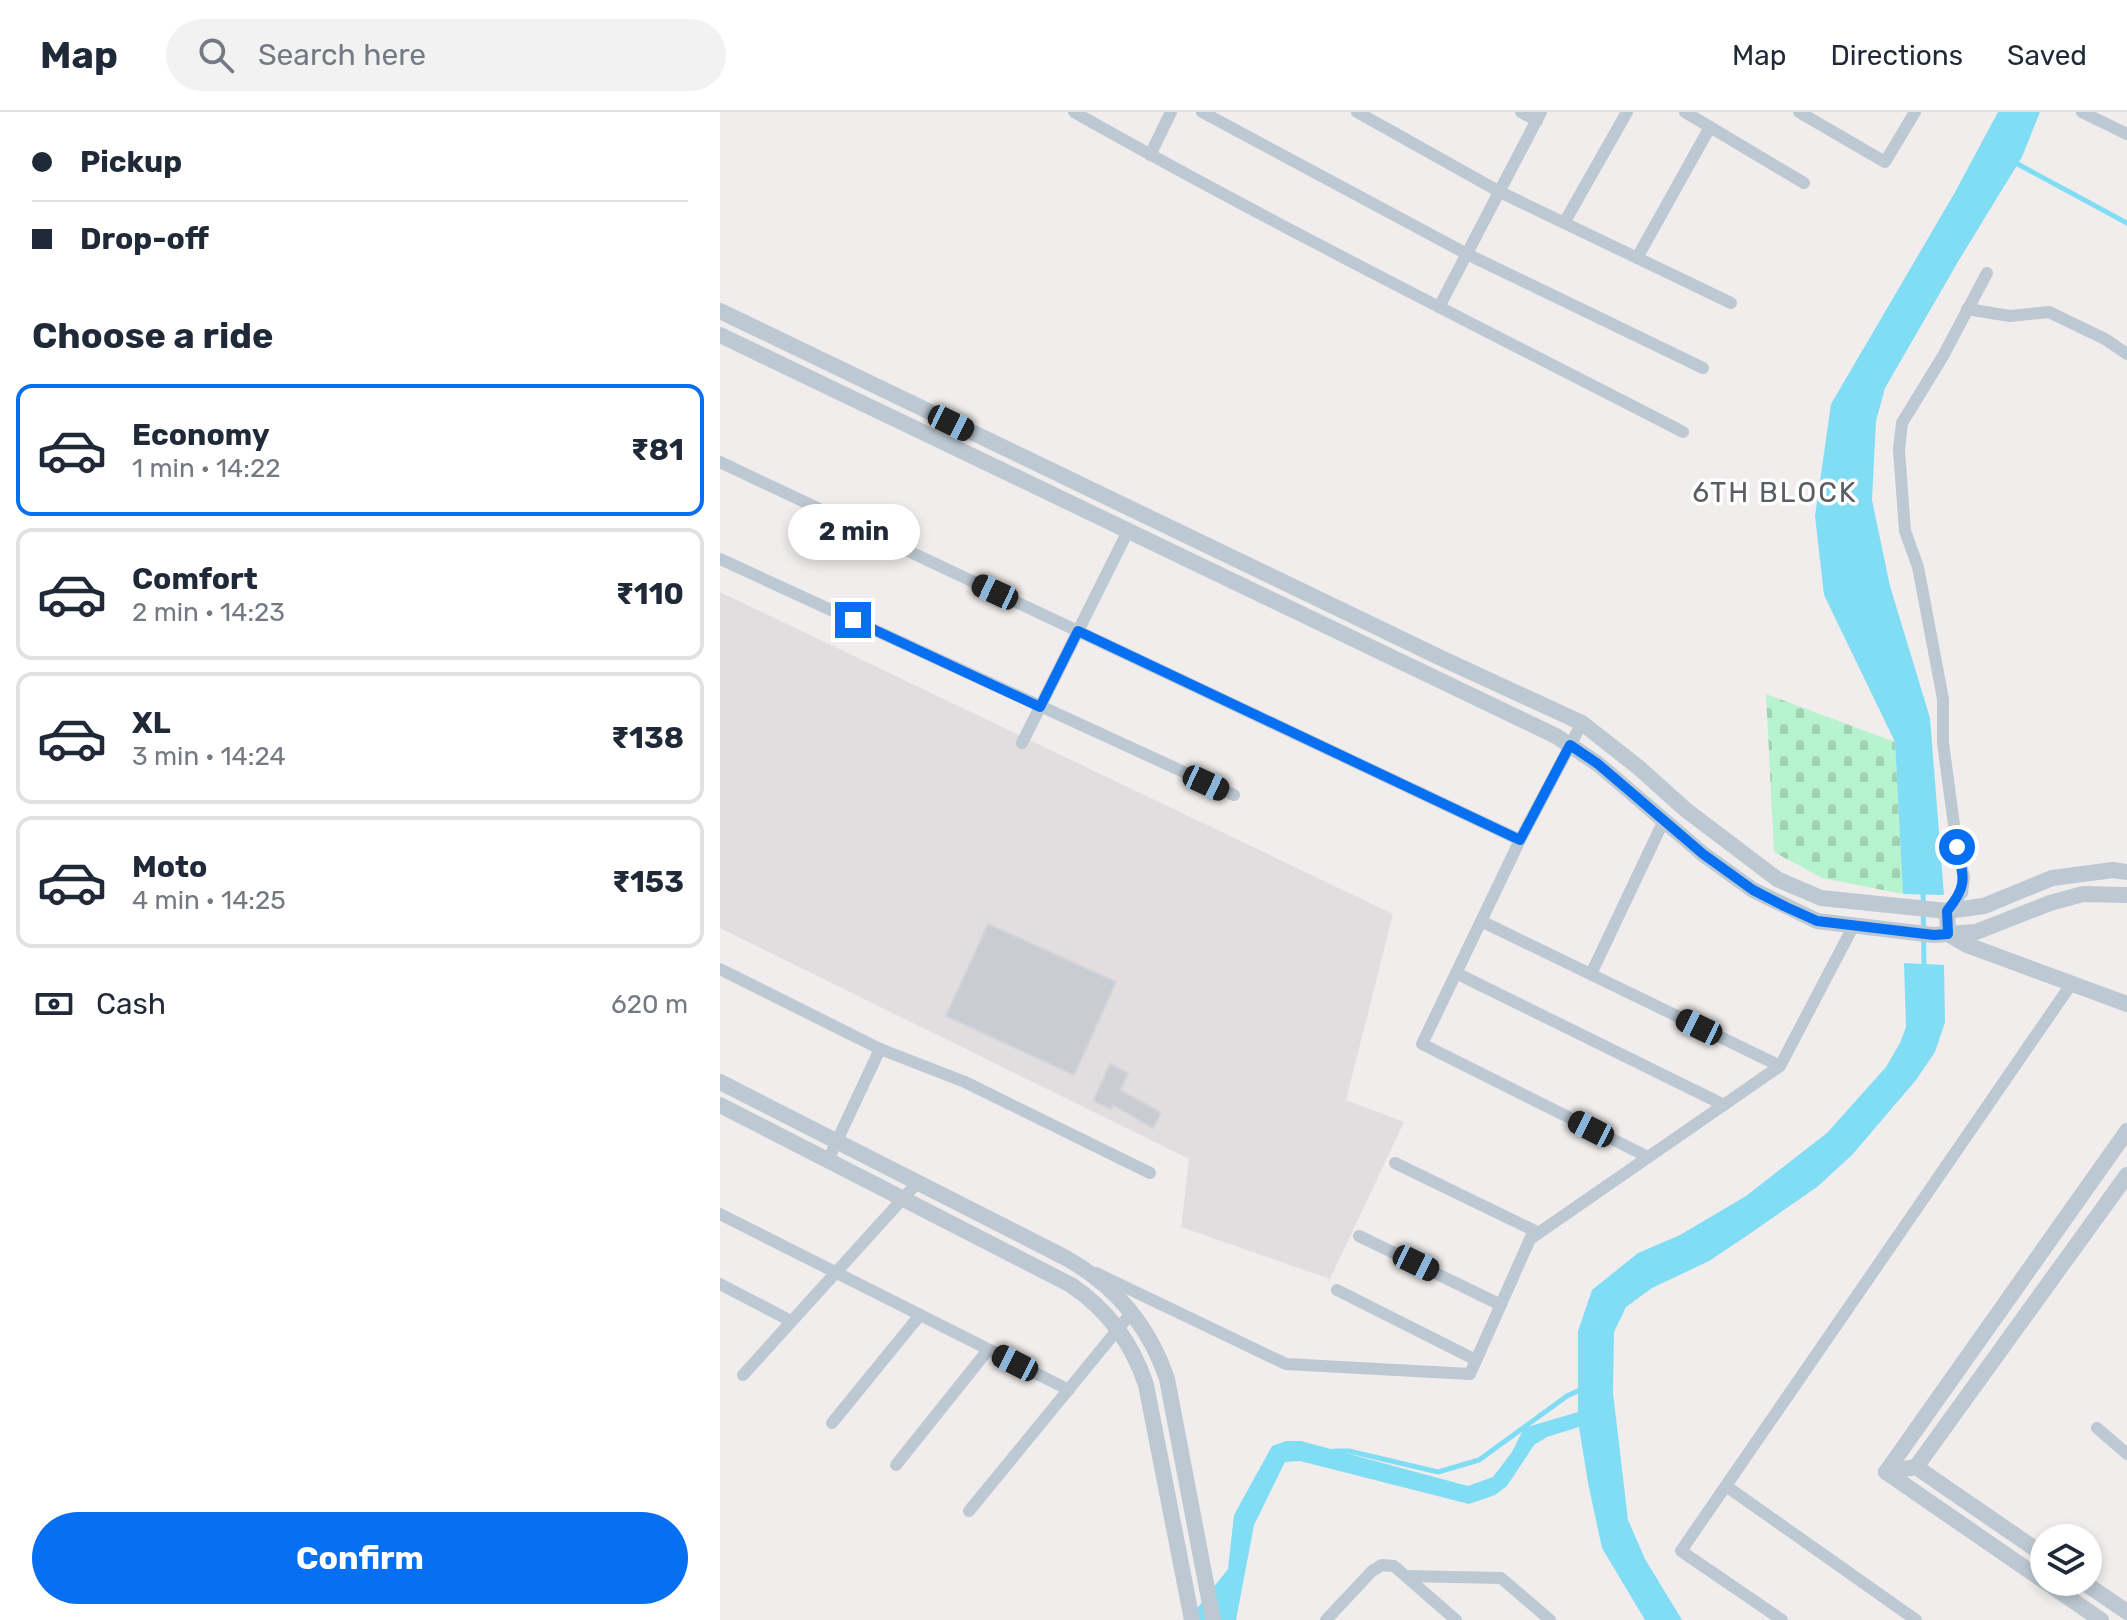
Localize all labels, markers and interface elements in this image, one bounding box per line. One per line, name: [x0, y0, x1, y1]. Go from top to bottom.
search box: [166, 19, 726, 91]
text: Map: [40, 32, 118, 78]
icon: search: [194, 33, 238, 77]
text: Search here: [258, 37, 426, 73]
text: Map: [1732, 39, 1786, 72]
text: Directions: [1830, 39, 1963, 72]
text: Saved: [2007, 39, 2087, 72]
text: Pickup: [80, 144, 182, 180]
text: Drop-off: [80, 221, 209, 257]
text: Choose a ride: [32, 314, 273, 357]
car: [924, 402, 978, 444]
icon: car: [36, 414, 108, 486]
text: Economy: [132, 417, 270, 453]
text: ₹81: [631, 432, 684, 468]
text: 1 min · 14:22: [132, 453, 280, 484]
district label: 6TH BLOCK: [1692, 476, 1858, 509]
callout: 2 min: [787, 504, 919, 560]
text: 2 min: [819, 516, 889, 547]
icon: car: [36, 558, 108, 630]
text: Comfort: [132, 561, 258, 597]
car: [968, 571, 1022, 613]
text: ₹110: [616, 576, 684, 612]
text: 2 min · 14:23: [132, 597, 285, 628]
route end: [835, 602, 871, 638]
icon: car: [36, 702, 108, 774]
text: XL: [132, 705, 171, 741]
text: ₹138: [611, 720, 684, 756]
text: 3 min · 14:24: [132, 741, 286, 772]
car: [1179, 762, 1233, 804]
route start: [1939, 829, 1975, 865]
icon: car: [36, 846, 108, 918]
text: Moto: [132, 849, 207, 885]
text: ₹153: [612, 864, 684, 900]
text: 4 min · 14:25: [132, 885, 286, 916]
icon: cash: [32, 982, 76, 1026]
text: Cash: [96, 986, 166, 1022]
text: 620 m: [611, 989, 688, 1020]
car: [1672, 1006, 1726, 1048]
car: [1564, 1107, 1618, 1151]
car: [1389, 1242, 1443, 1284]
car: [988, 1341, 1042, 1385]
button: Confirm: [32, 1512, 688, 1604]
map controls: [2030, 1524, 2102, 1596]
button: layers: [2030, 1524, 2102, 1596]

